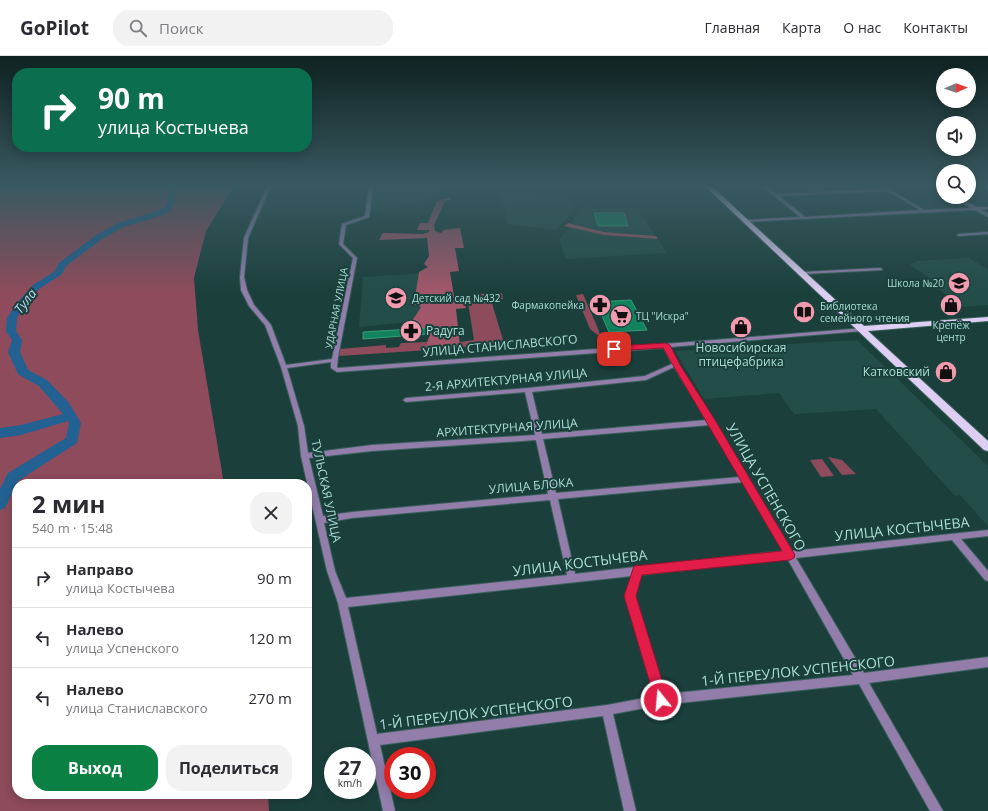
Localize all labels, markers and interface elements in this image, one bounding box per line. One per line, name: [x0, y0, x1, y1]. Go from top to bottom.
search box: [113, 10, 393, 46]
text: GoPilot: [20, 15, 89, 41]
icon: search: [127, 17, 149, 39]
text: Поиск: [159, 18, 203, 38]
text: Главная: [705, 18, 760, 37]
text: Карта: [782, 18, 821, 37]
text: О нас: [843, 18, 881, 37]
text: Контакты: [903, 18, 968, 37]
north arrow: [936, 68, 976, 108]
map controls: [936, 68, 976, 204]
text: 90 m: [98, 79, 165, 117]
icon: right: [32, 84, 84, 136]
text: улица Костычева: [98, 115, 249, 139]
button: sound: [936, 116, 976, 156]
button: search: [936, 164, 976, 204]
street label: УДАРНАЯ УЛИЦА: [321, 266, 351, 350]
school or university icon: Школа №20: [946, 270, 972, 296]
place label: Школа №20: [887, 276, 944, 290]
water label: Тула: [10, 284, 41, 317]
school or university icon: Детский сад №432: [383, 285, 409, 311]
place label: Детский сад №432: [412, 291, 501, 305]
pharmacy icon: Фармакопейка: [587, 292, 613, 318]
shop icon: Крепёж центр: [938, 292, 964, 318]
place label: Фармакопейка: [511, 298, 584, 312]
library icon: Библиотека семейного чтения: [791, 299, 817, 325]
place label: Библиотека семейного чтения: [820, 299, 910, 325]
supermarket icon: ТЦ "Искра": [608, 303, 634, 329]
place label: ТЦ "Искра": [636, 309, 689, 323]
shop icon: Новосибирская птицефабрика: [728, 314, 754, 340]
pharmacy icon: Радуга: [398, 318, 424, 344]
place label: Крепёж центр: [933, 318, 970, 344]
place label: Радуга: [426, 322, 465, 339]
street label: УЛИЦА СТАНИСЛАВСКОГО: [422, 330, 578, 361]
pin: [597, 332, 631, 366]
icon: arrive: [603, 338, 625, 360]
place label: Новосибирская птицефабрика: [696, 339, 786, 370]
shop icon: Катковский: [933, 359, 959, 385]
place label: Катковский: [863, 363, 930, 380]
street label: 2-Я АРХИТЕКТУРНАЯ УЛИЦА: [424, 364, 588, 395]
street label: АРХИТЕКТУРНАЯ УЛИЦА: [436, 414, 578, 441]
street label: УЛИЦА УСПЕНСКОГО: [722, 420, 811, 554]
street label: ТУЛЬСКАЯ УЛИЦА: [307, 438, 346, 544]
street label: УЛИЦА БЛОКА: [488, 473, 574, 498]
text: 2 мин: [32, 487, 105, 520]
button: close: [250, 492, 292, 534]
street label: УЛИЦА КОСТЫЧЕВА: [834, 512, 970, 545]
text: 540 m · 15:48: [32, 519, 113, 537]
street label: УЛИЦА КОСТЫЧЕВА: [512, 545, 648, 580]
text: Направо: [66, 559, 134, 579]
icon: right: [32, 567, 54, 589]
text: 90 m: [257, 568, 292, 588]
text: улица Костычева: [66, 579, 175, 597]
text: Налево: [66, 619, 124, 639]
icon: left: [32, 627, 54, 649]
text: 120 m: [248, 628, 292, 648]
text: улица Успенского: [66, 639, 179, 657]
street label: 1-Й ПЕРЕУЛОК УСПЕНСКОГО: [700, 651, 896, 690]
text: Налево: [66, 679, 124, 699]
position arrow: [640, 679, 682, 721]
icon: left: [32, 687, 54, 709]
text: 270 m: [248, 688, 292, 708]
street label: 1-Й ПЕРЕУЛОК УСПЕНСКОГО: [378, 691, 574, 734]
text: улица Станиславского: [66, 699, 208, 717]
button: Выход: [32, 745, 158, 791]
button: Поделиться: [166, 745, 292, 791]
speed limit sign: 30: [384, 747, 436, 799]
text: 27: [339, 754, 361, 781]
text: km/h: [338, 776, 362, 790]

